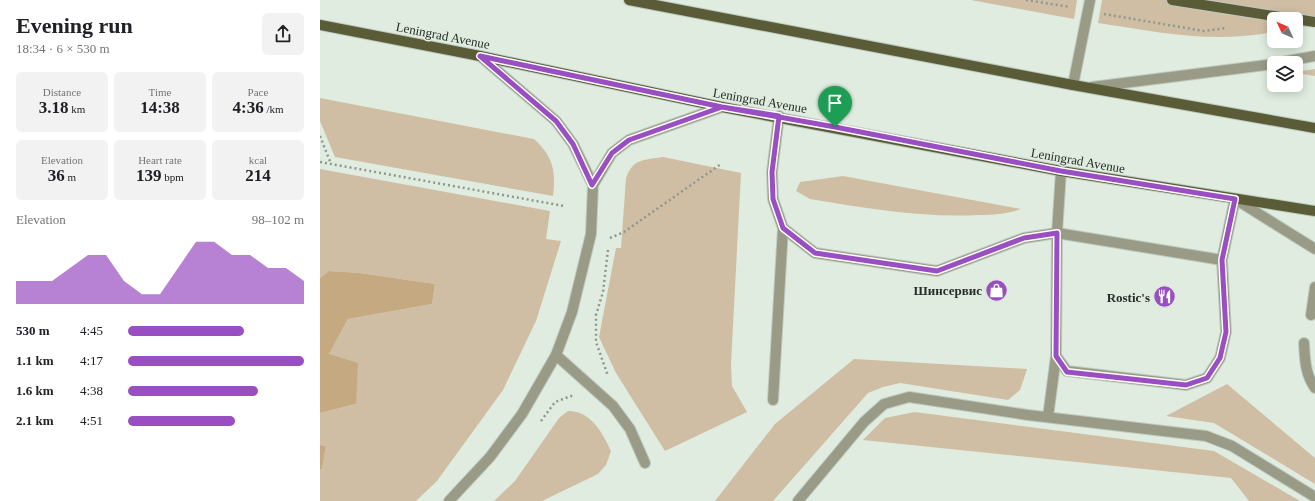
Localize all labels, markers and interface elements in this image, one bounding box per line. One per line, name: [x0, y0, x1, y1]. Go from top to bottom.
north arrow: [1267, 12, 1303, 48]
map controls: [1267, 12, 1303, 92]
text: Evening run: [16, 13, 133, 38]
button: share: [262, 13, 304, 55]
street label: Leningrad Avenue: [395, 19, 491, 52]
text: 18:34 · 6 × 530 m: [16, 41, 110, 56]
button: layers: [1267, 56, 1303, 92]
street label: Leningrad Avenue: [712, 85, 808, 116]
text: Distance: [43, 86, 81, 98]
text: Time: [149, 86, 171, 98]
text: Pace: [248, 86, 268, 98]
pin: [818, 86, 852, 127]
icon: arrive: [824, 92, 846, 114]
text: 3.18: [39, 98, 68, 117]
text: 14:38: [140, 98, 180, 117]
text: 4:36: [232, 98, 264, 117]
text: km: [68, 103, 85, 115]
text: /km: [264, 103, 284, 115]
street label: Leningrad Avenue: [1030, 145, 1126, 176]
text: Elevation: [41, 154, 83, 166]
text: Heart rate: [138, 154, 182, 166]
text: kcal: [249, 154, 267, 166]
text: 36: [48, 166, 65, 185]
text: 139: [136, 166, 162, 185]
text: 214: [245, 166, 271, 185]
text: m: [65, 171, 76, 183]
text: bpm: [162, 171, 184, 183]
text: Elevation: [16, 212, 66, 227]
text: 98–102 m: [252, 212, 304, 227]
shop icon: Шинсервис: [984, 277, 1010, 303]
place label: Шинсервис: [914, 283, 982, 298]
restaurant icon: Rostic's: [1152, 284, 1178, 310]
place label: Rostic's: [1107, 290, 1150, 305]
text: 530 m: [16, 323, 50, 338]
text: 4:45: [80, 323, 103, 338]
text: 1.1 km: [16, 353, 54, 368]
text: 4:17: [80, 353, 103, 368]
text: 1.6 km: [16, 383, 54, 398]
text: 4:38: [80, 383, 103, 398]
text: 2.1 km: [16, 413, 54, 428]
text: 4:51: [80, 413, 103, 428]

